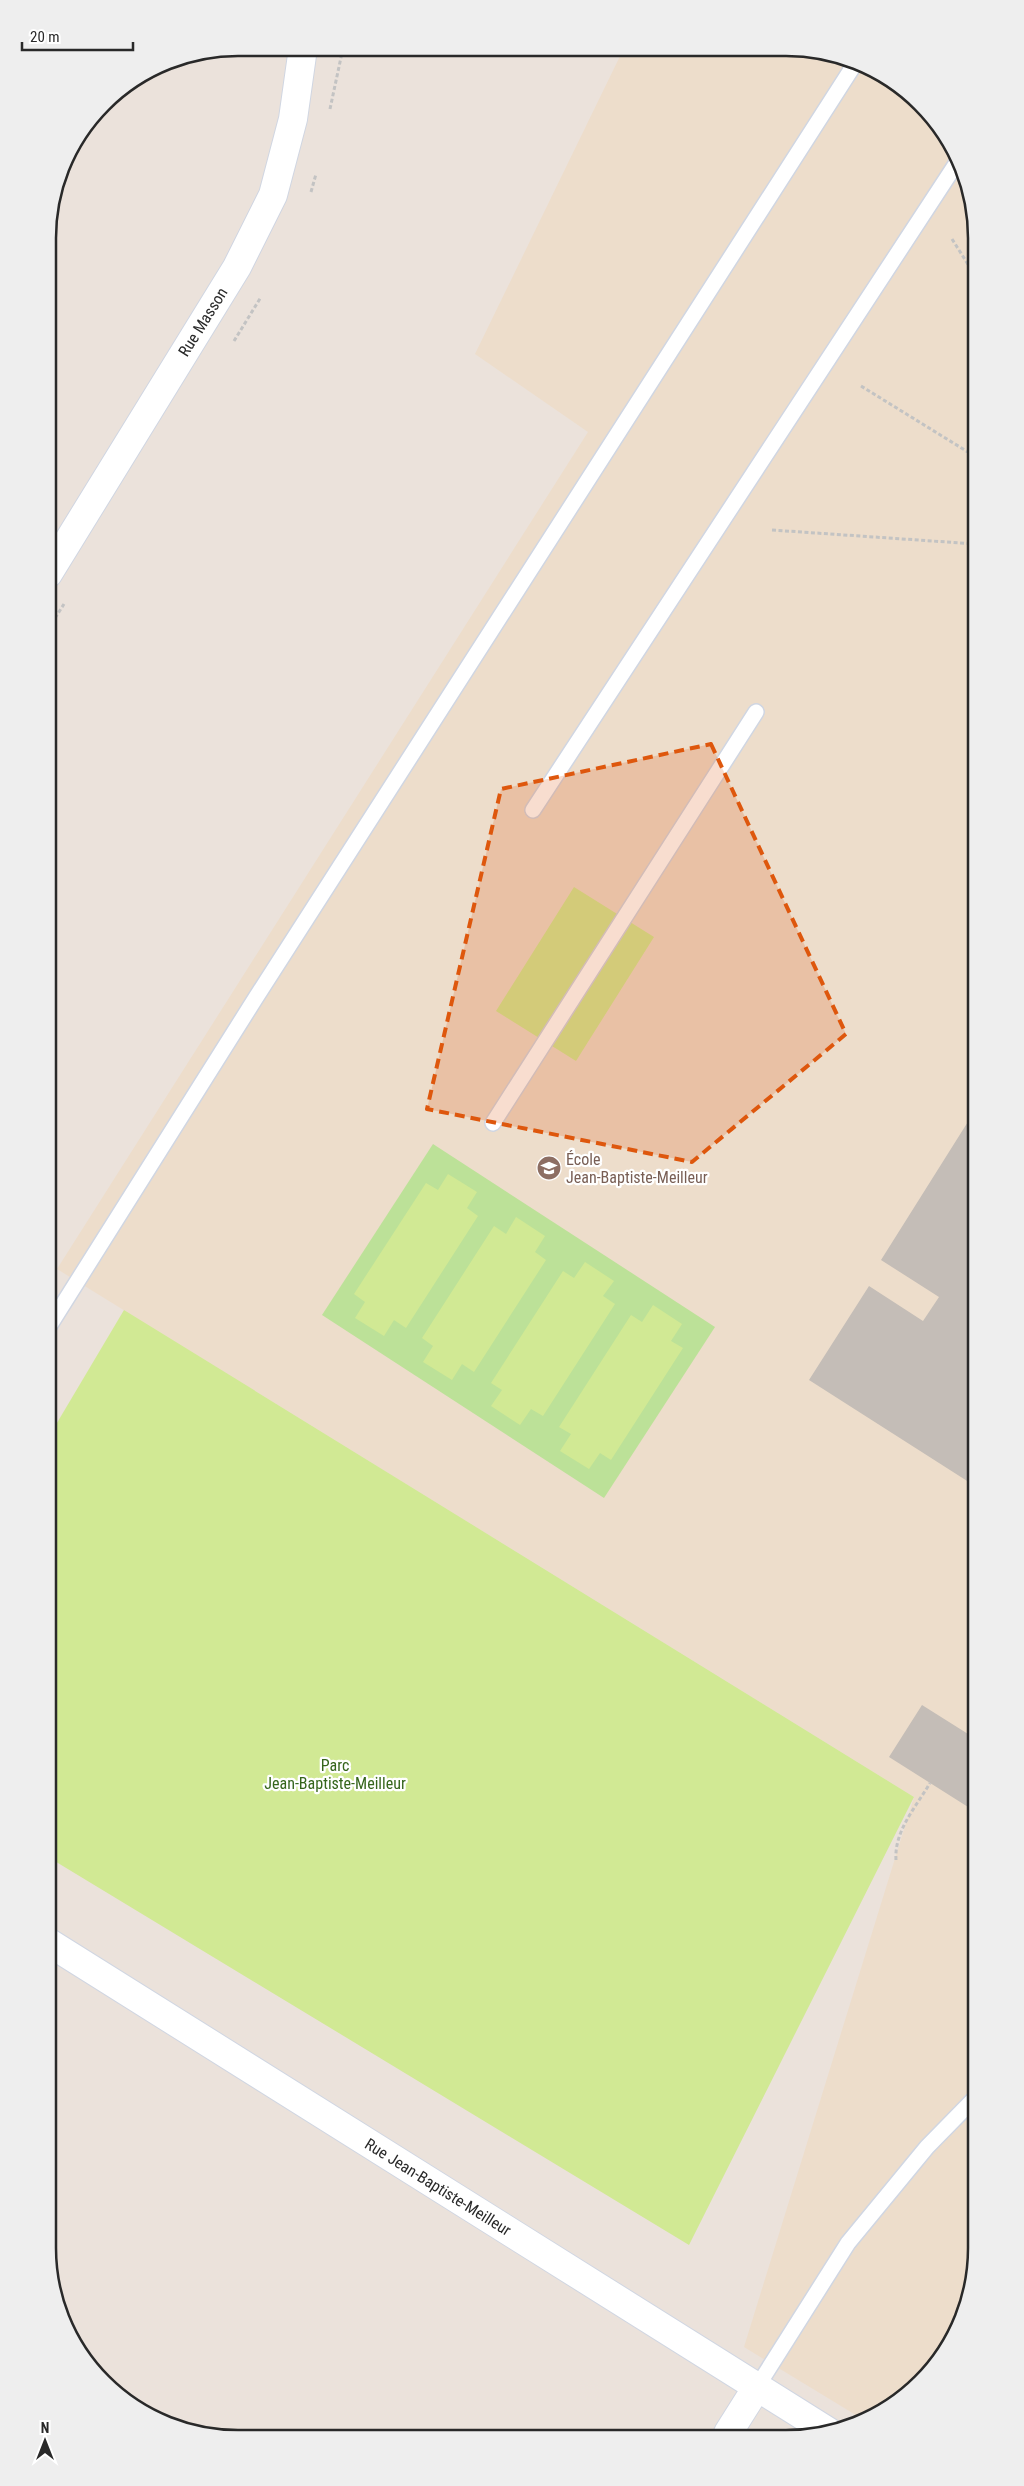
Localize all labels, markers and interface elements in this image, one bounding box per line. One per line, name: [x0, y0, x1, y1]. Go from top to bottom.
scale bar: [22, 20, 134, 52]
text: 20 m: [30, 28, 60, 46]
street label: Rue Masson: [174, 284, 232, 360]
place label: École Jean-Baptiste-Meilleur: [566, 1150, 708, 1187]
school or university icon: École Jean-Baptiste-Meilleur: [536, 1155, 562, 1181]
park label: Parc Jean-Baptiste-Meilleur: [264, 1756, 406, 1793]
street label: Rue Jean-Baptiste-Meilleur: [361, 2134, 515, 2240]
north arrow: [20, 2416, 70, 2466]
text: N: [41, 2420, 49, 2436]

